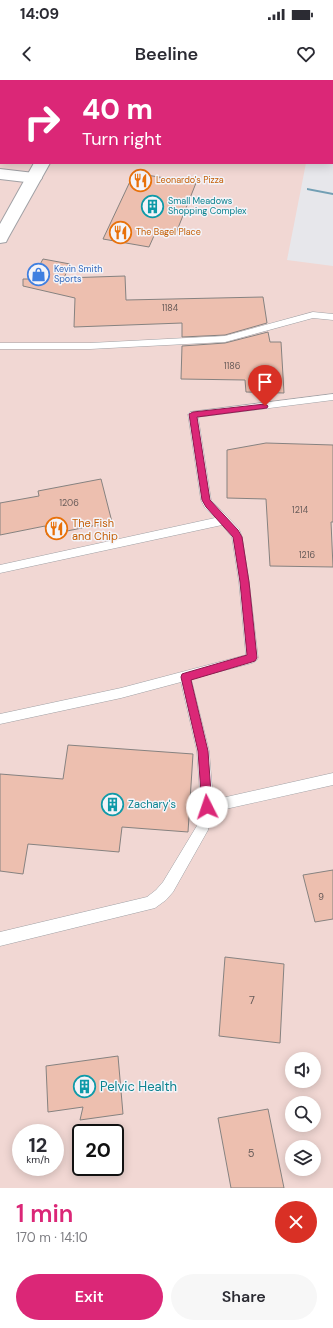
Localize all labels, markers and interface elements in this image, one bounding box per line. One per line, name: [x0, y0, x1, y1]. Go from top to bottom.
text: 14:09: [20, 4, 59, 24]
text: Beeline: [135, 42, 198, 66]
icon: back: [16, 43, 38, 65]
icon: heart: [295, 43, 317, 65]
text: 40 m: [82, 91, 153, 128]
icon: right: [16, 96, 68, 148]
text: Turn right: [82, 127, 162, 151]
restaurant icon: Leonardo's Pizza: [128, 167, 154, 193]
place label: Leonardo's Pizza: [156, 174, 224, 186]
building icon: Small Meadows Shopping Complex: [140, 193, 166, 219]
place label: Small Meadows Shopping Complex: [168, 195, 247, 217]
restaurant icon: The Bagel Place: [108, 219, 134, 245]
place label: The Bagel Place: [136, 226, 201, 238]
shop icon: Kevin Smith Sports: [26, 261, 52, 287]
place label: Kevin Smith Sports: [54, 263, 102, 285]
house number: 1184: [162, 302, 179, 314]
house number: 1186: [224, 360, 241, 372]
pin: [248, 365, 282, 406]
icon: arrive: [254, 371, 276, 393]
house number: 1206: [59, 497, 79, 509]
house number: 1214: [292, 504, 309, 516]
restaurant icon: The Fish and Chip: [43, 516, 69, 542]
place label: The Fish and Chip: [72, 516, 118, 543]
house number: 1216: [299, 549, 316, 561]
position arrow: [186, 786, 228, 828]
building icon: Zachary's: [99, 791, 125, 817]
place label: Zachary's: [128, 797, 176, 811]
house number: 9: [318, 891, 324, 903]
house number: 7: [249, 993, 255, 1007]
map controls: [285, 1052, 321, 1176]
button: sound: [285, 1052, 321, 1088]
building icon: Pelvic Health: [71, 1073, 97, 1099]
place label: Pelvic Health: [100, 1078, 177, 1095]
button: search: [285, 1096, 321, 1132]
speed limit sign: 20: [72, 1124, 124, 1176]
text: 12: [29, 1132, 47, 1158]
button: layers: [285, 1140, 321, 1176]
house number: 5: [248, 1146, 255, 1160]
text: km/h: [26, 1153, 50, 1166]
text: 1 min: [16, 1198, 73, 1229]
button: close: [275, 1201, 317, 1243]
text: 170 m · 14:10: [16, 1229, 88, 1246]
button: Exit: [16, 1274, 163, 1320]
button: Share: [171, 1274, 317, 1320]

